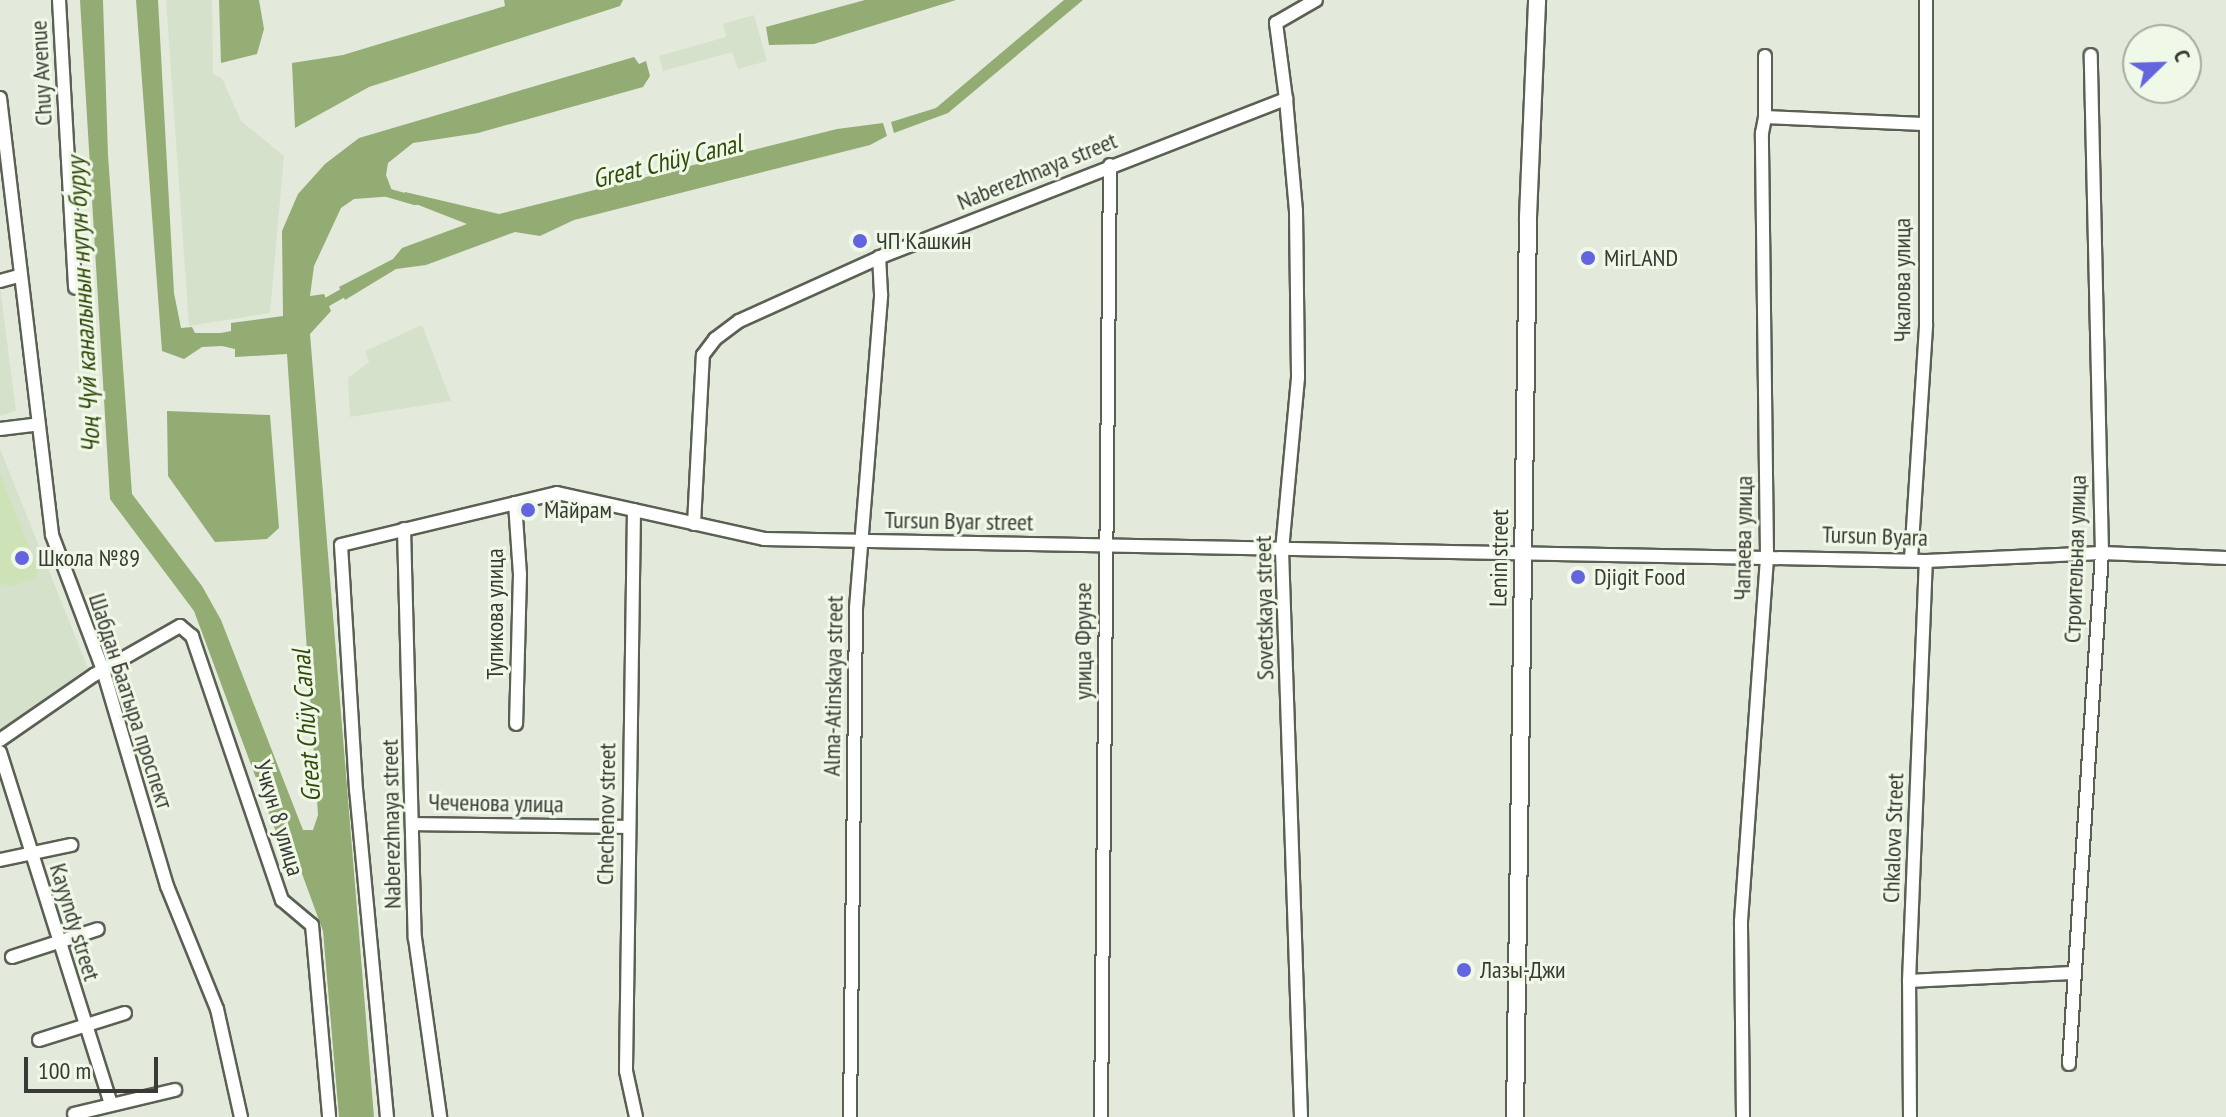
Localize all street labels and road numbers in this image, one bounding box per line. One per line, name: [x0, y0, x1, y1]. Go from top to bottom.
street label: Chuy Avenue: [24, 19, 58, 127]
street label: Naberezhnaya street: [953, 126, 1121, 216]
street label: Чкалова улица: [1888, 218, 1916, 342]
street label: Строительная улица: [2058, 474, 2092, 644]
street label: Чапаева улица: [1728, 475, 1758, 601]
street label: Tursun Byar street: [884, 505, 1034, 537]
street label: Lenin street: [1484, 509, 1514, 607]
street label: Tursun Byara: [1822, 520, 1928, 552]
street label: Sovetskaya street: [1248, 536, 1280, 680]
street label: Тупикова улица: [481, 548, 509, 680]
street label: улица Фрунзе: [1069, 582, 1097, 700]
street label: Шабдан Баатыра проспект: [83, 590, 179, 812]
street label: Alma-Atinskaya street: [817, 595, 849, 777]
street label: Naberezhnaya street: [375, 739, 407, 909]
street label: Chechenov street: [590, 742, 622, 886]
street label: Учкун 8 улица: [248, 757, 310, 879]
street label: Chkalova Street: [1876, 773, 1910, 903]
street label: Чеченова улица: [428, 787, 564, 819]
street label: Kayyndy street: [43, 860, 107, 984]

